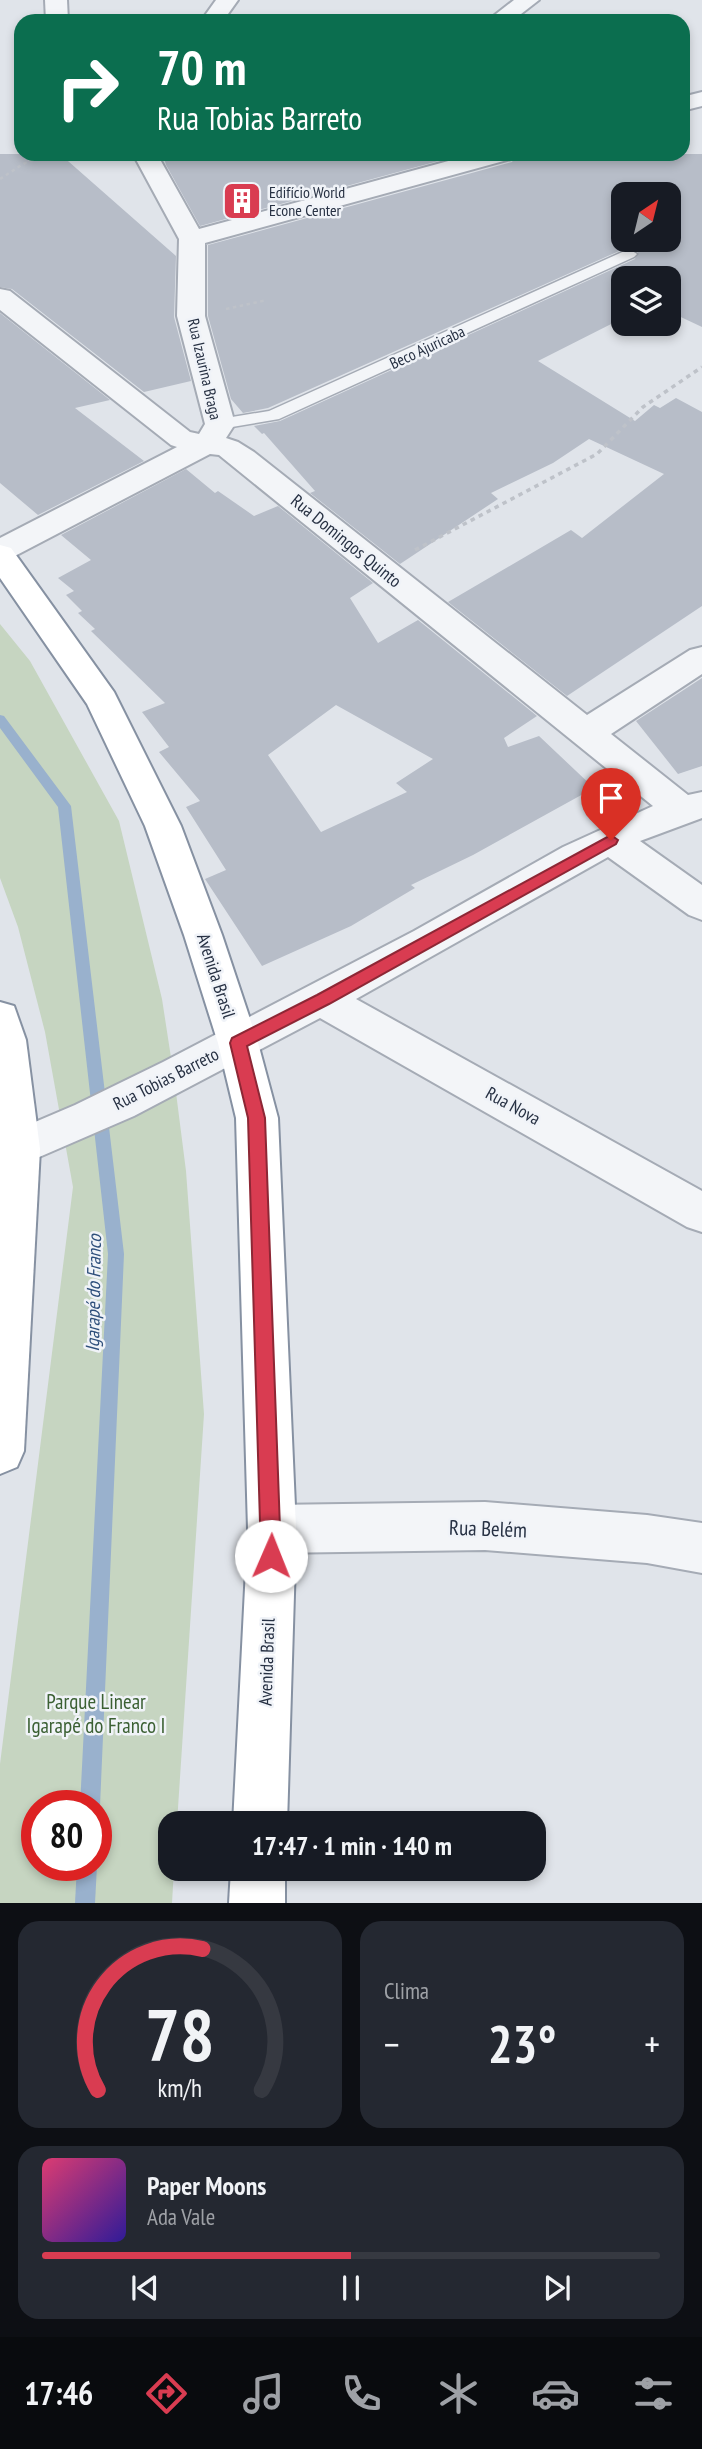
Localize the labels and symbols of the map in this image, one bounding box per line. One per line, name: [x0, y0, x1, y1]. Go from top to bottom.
building icon: Edifício World Econe Center: [221, 180, 263, 222]
place label: Edifício World Econe Center: [269, 182, 345, 220]
north arrow: [611, 182, 681, 252]
street label: Rua Izaurina Braga: [184, 316, 226, 422]
street label: Beco Ajuricaba: [386, 321, 468, 373]
street label: Rua Domingos Quinto: [286, 489, 406, 592]
pin: [581, 768, 641, 840]
street label: Avenida Brasil: [192, 931, 241, 1022]
street label: Rua Tobias Barreto: [109, 1042, 223, 1115]
street label: Rua Nova: [482, 1081, 545, 1130]
water label: Igarapé do Franco: [80, 1232, 106, 1352]
street label: Rua Belém: [449, 1514, 527, 1543]
position arrow: [234, 1519, 308, 1593]
street label: Avenida Brasil: [253, 1617, 280, 1706]
park label: Parque Linear Igarapé do Franco I: [27, 1688, 165, 1739]
speed limit sign: 80: [21, 1790, 112, 1881]

